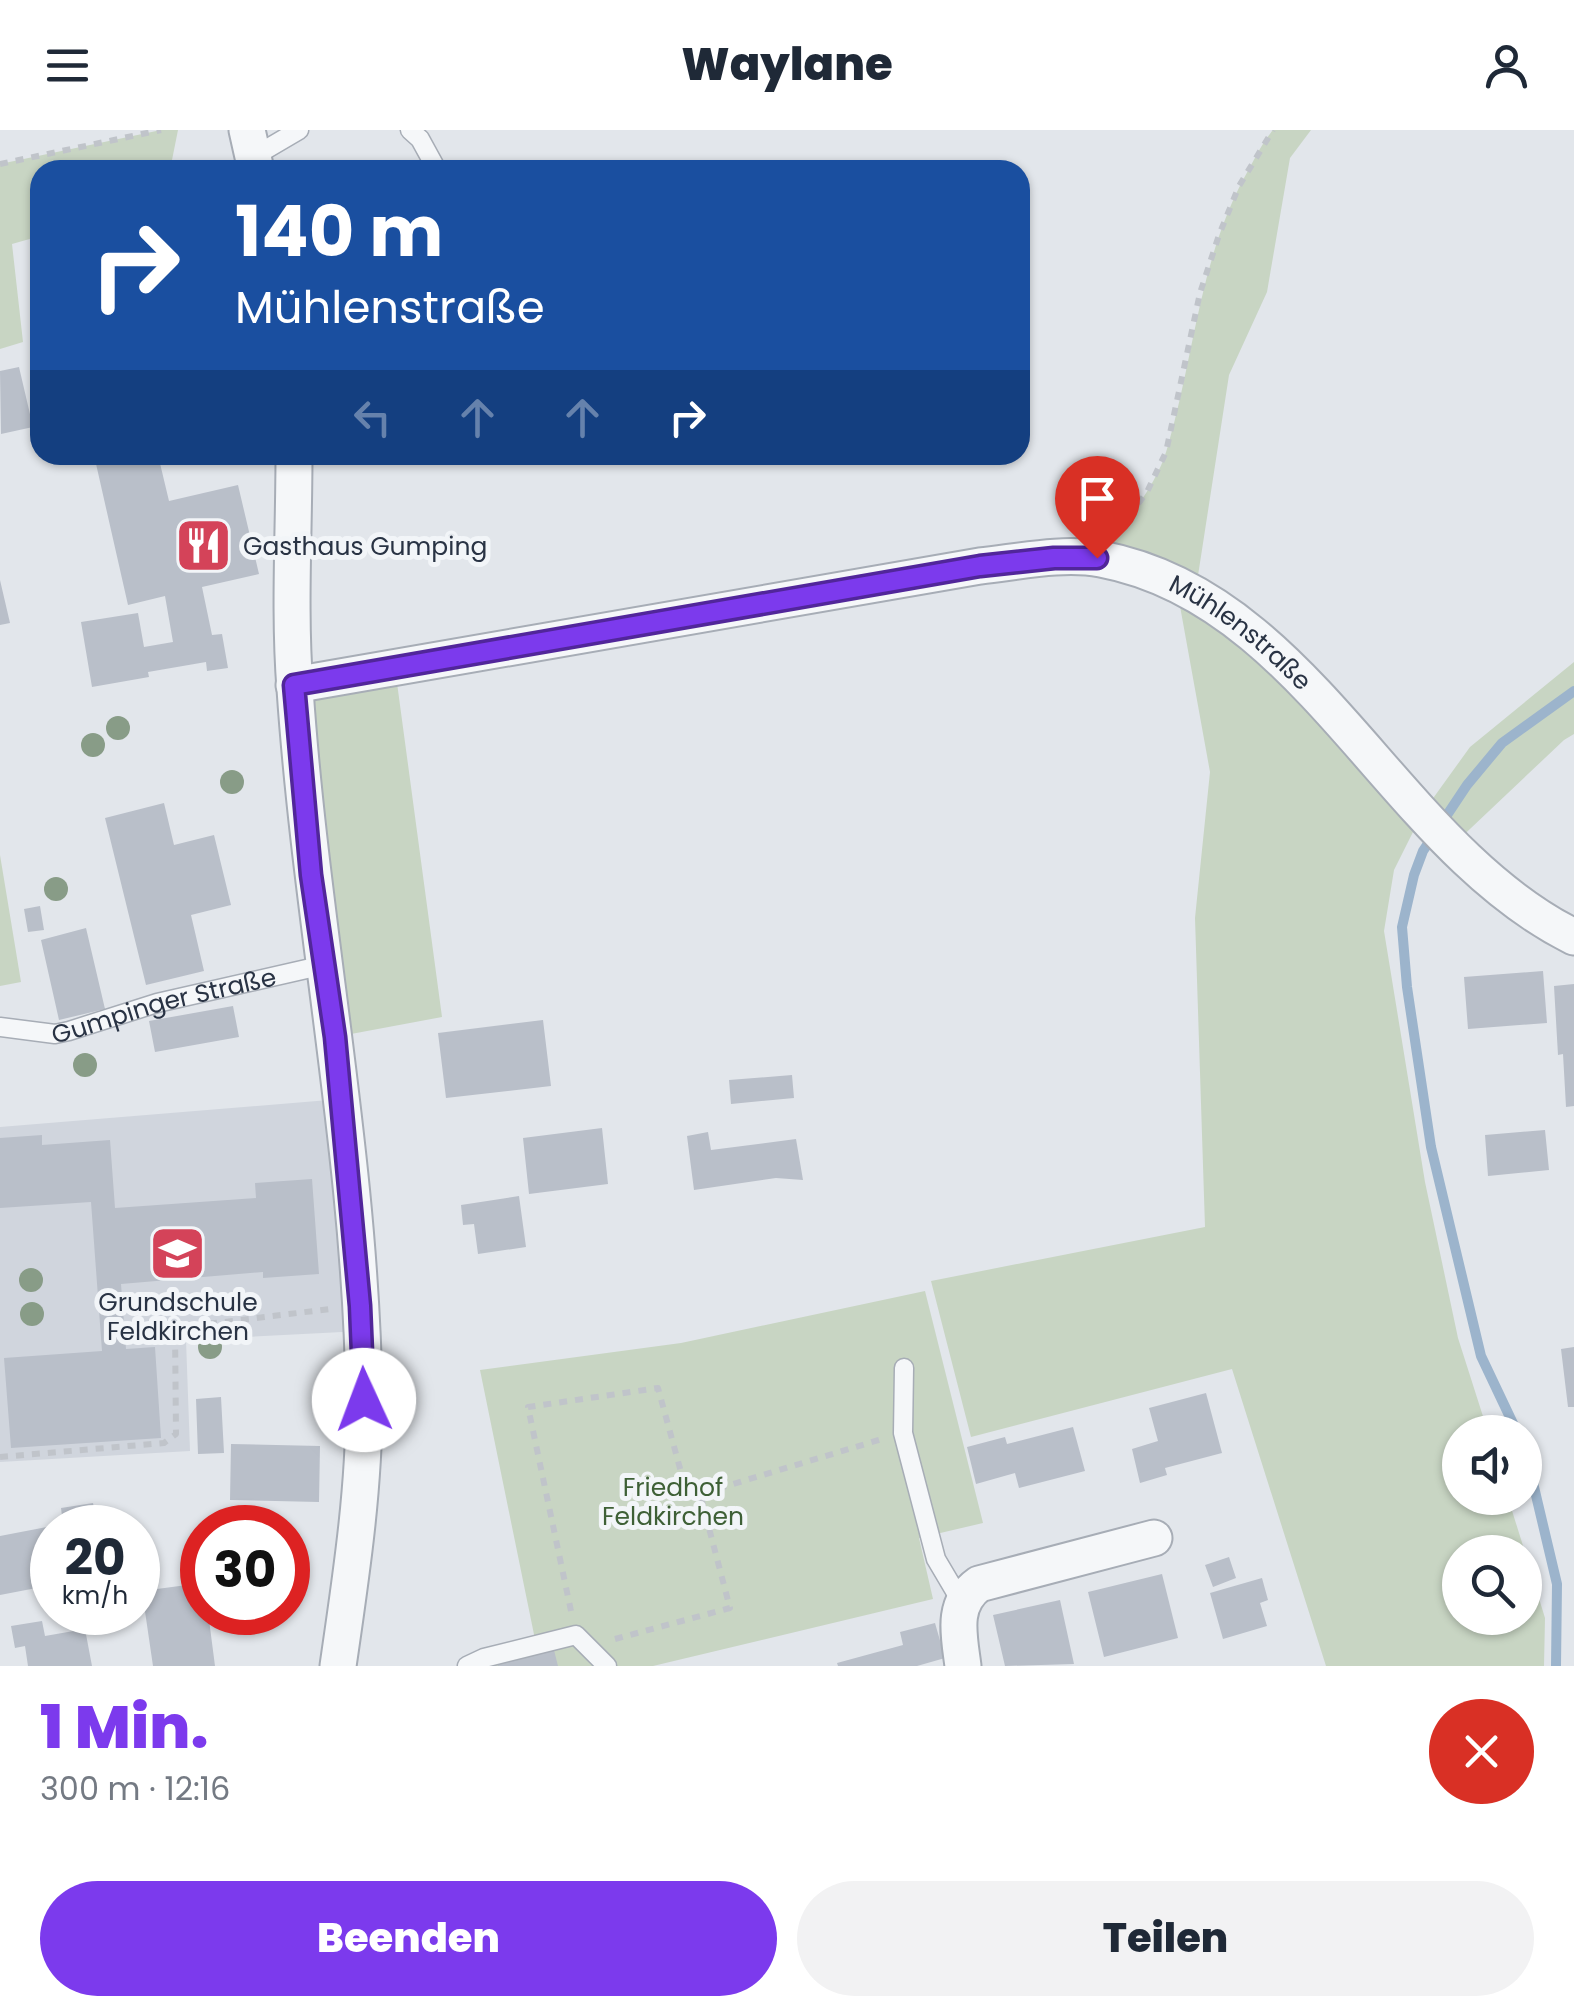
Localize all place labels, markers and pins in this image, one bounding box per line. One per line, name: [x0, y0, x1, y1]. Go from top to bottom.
pin: [1055, 456, 1140, 559]
restaurant icon: Gasthaus Gumping: [174, 516, 234, 576]
place label: Gasthaus Gumping: [243, 529, 487, 564]
school or university icon: Grundschule Feldkirchen: [148, 1223, 208, 1283]
place label: Grundschule Feldkirchen: [98, 1285, 258, 1349]

